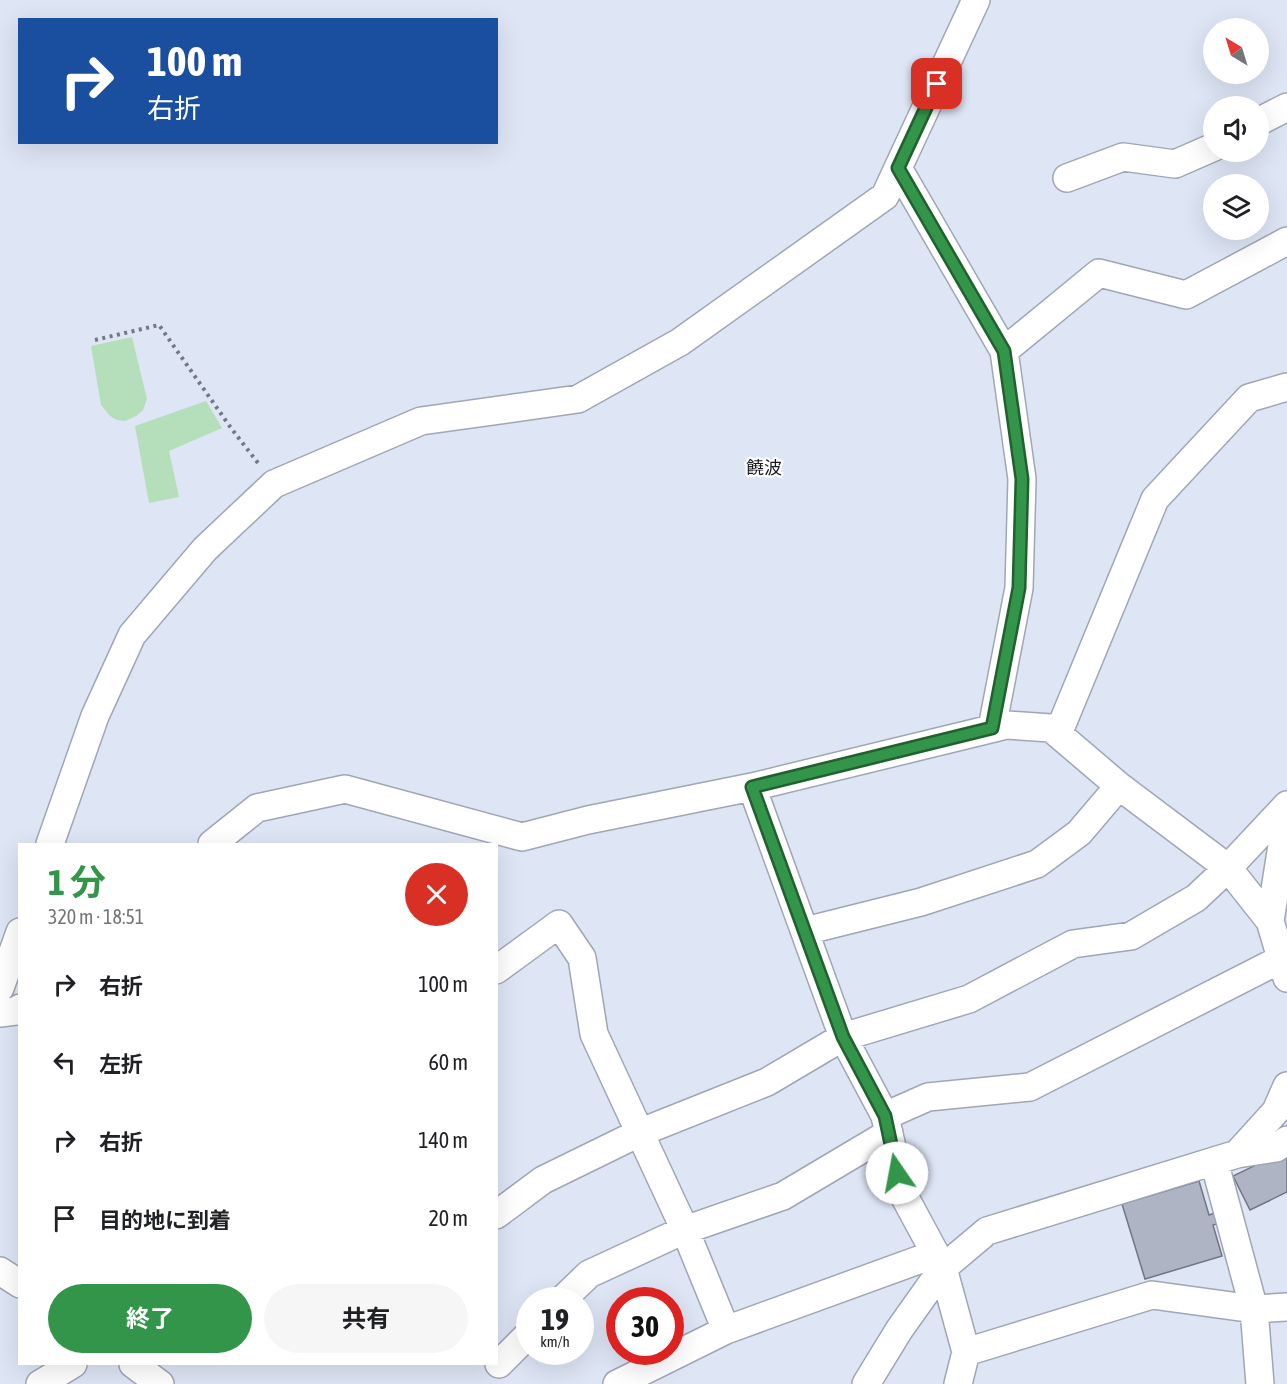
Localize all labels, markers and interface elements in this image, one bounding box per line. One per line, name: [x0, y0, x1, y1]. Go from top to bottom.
north arrow: [1203, 18, 1269, 84]
map controls: [1203, 18, 1269, 240]
text: 100 m: [147, 37, 242, 85]
icon: right: [48, 42, 126, 120]
pin: [911, 58, 962, 109]
icon: arrive: [920, 67, 953, 100]
text: 右折: [147, 93, 201, 124]
button: sound: [1203, 96, 1269, 162]
button: layers: [1203, 174, 1269, 240]
district label: 饒波: [746, 457, 782, 478]
text: 1 分: [48, 861, 106, 903]
button: close: [405, 863, 468, 926]
text: 320 m · 18:51: [48, 905, 144, 928]
icon: right: [48, 968, 81, 1001]
text: 100 m: [418, 971, 468, 997]
text: 右折: [99, 973, 143, 999]
icon: left: [48, 1046, 81, 1079]
text: 60 m: [428, 1049, 468, 1075]
text: 左折: [99, 1051, 143, 1077]
icon: right: [48, 1124, 81, 1157]
text: 140 m: [418, 1127, 468, 1153]
text: 右折: [99, 1129, 143, 1155]
position arrow: [865, 1141, 929, 1205]
icon: arrive: [48, 1202, 81, 1235]
text: 20 m: [428, 1205, 468, 1231]
text: 目的地に到着: [99, 1207, 231, 1233]
button: 終了: [48, 1284, 252, 1353]
button: 共有: [264, 1284, 468, 1353]
speed limit sign: 30: [606, 1287, 684, 1365]
text: 19: [541, 1302, 569, 1336]
text: km/h: [540, 1333, 570, 1350]

